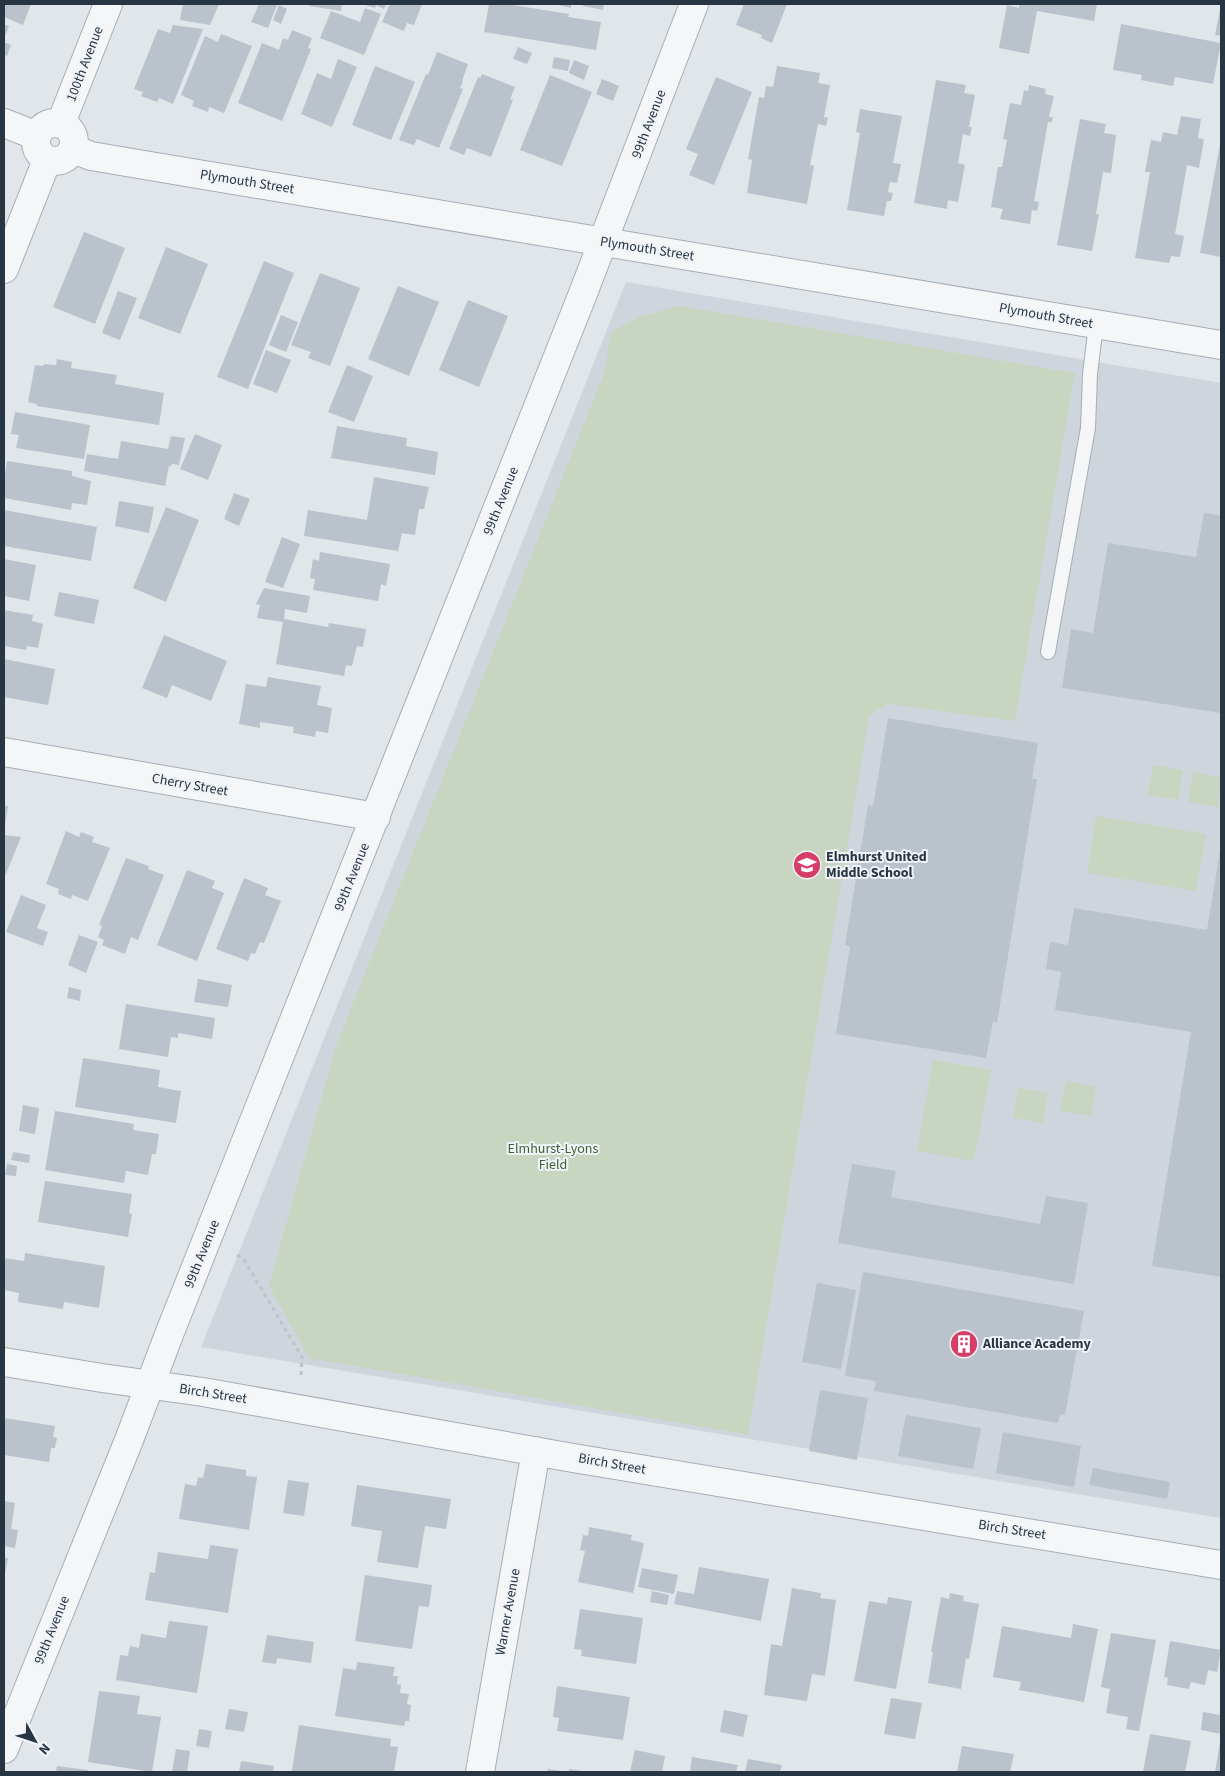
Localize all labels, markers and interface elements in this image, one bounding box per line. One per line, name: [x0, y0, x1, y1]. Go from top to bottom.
street label: 100th Avenue: [61, 23, 109, 105]
street label: 99th Avenue: [627, 87, 671, 161]
street label: Plymouth Street: [198, 165, 296, 199]
street label: Plymouth Street: [598, 232, 696, 266]
street label: Plymouth Street: [997, 298, 1095, 334]
street label: 99th Avenue: [478, 464, 524, 538]
street label: Cherry Street: [150, 768, 230, 802]
street label: 99th Avenue: [329, 840, 375, 914]
place label: Elmhurst United Middle School: [826, 847, 927, 883]
school or university icon: Elmhurst United Middle School: [792, 850, 822, 880]
park label: Elmhurst-Lyons Field: [508, 1139, 599, 1175]
street label: 99th Avenue: [179, 1217, 225, 1291]
building icon: Alliance Academy: [949, 1329, 979, 1359]
place label: Alliance Academy: [982, 1334, 1092, 1354]
street label: Birch Street: [178, 1379, 249, 1409]
street label: Birch Street: [577, 1448, 648, 1480]
street label: Birch Street: [977, 1515, 1048, 1545]
street label: Warner Avenue: [491, 1567, 526, 1657]
street label: 99th Avenue: [29, 1593, 75, 1667]
north arrow: [10, 1716, 60, 1766]
text: N: [34, 1739, 55, 1759]

